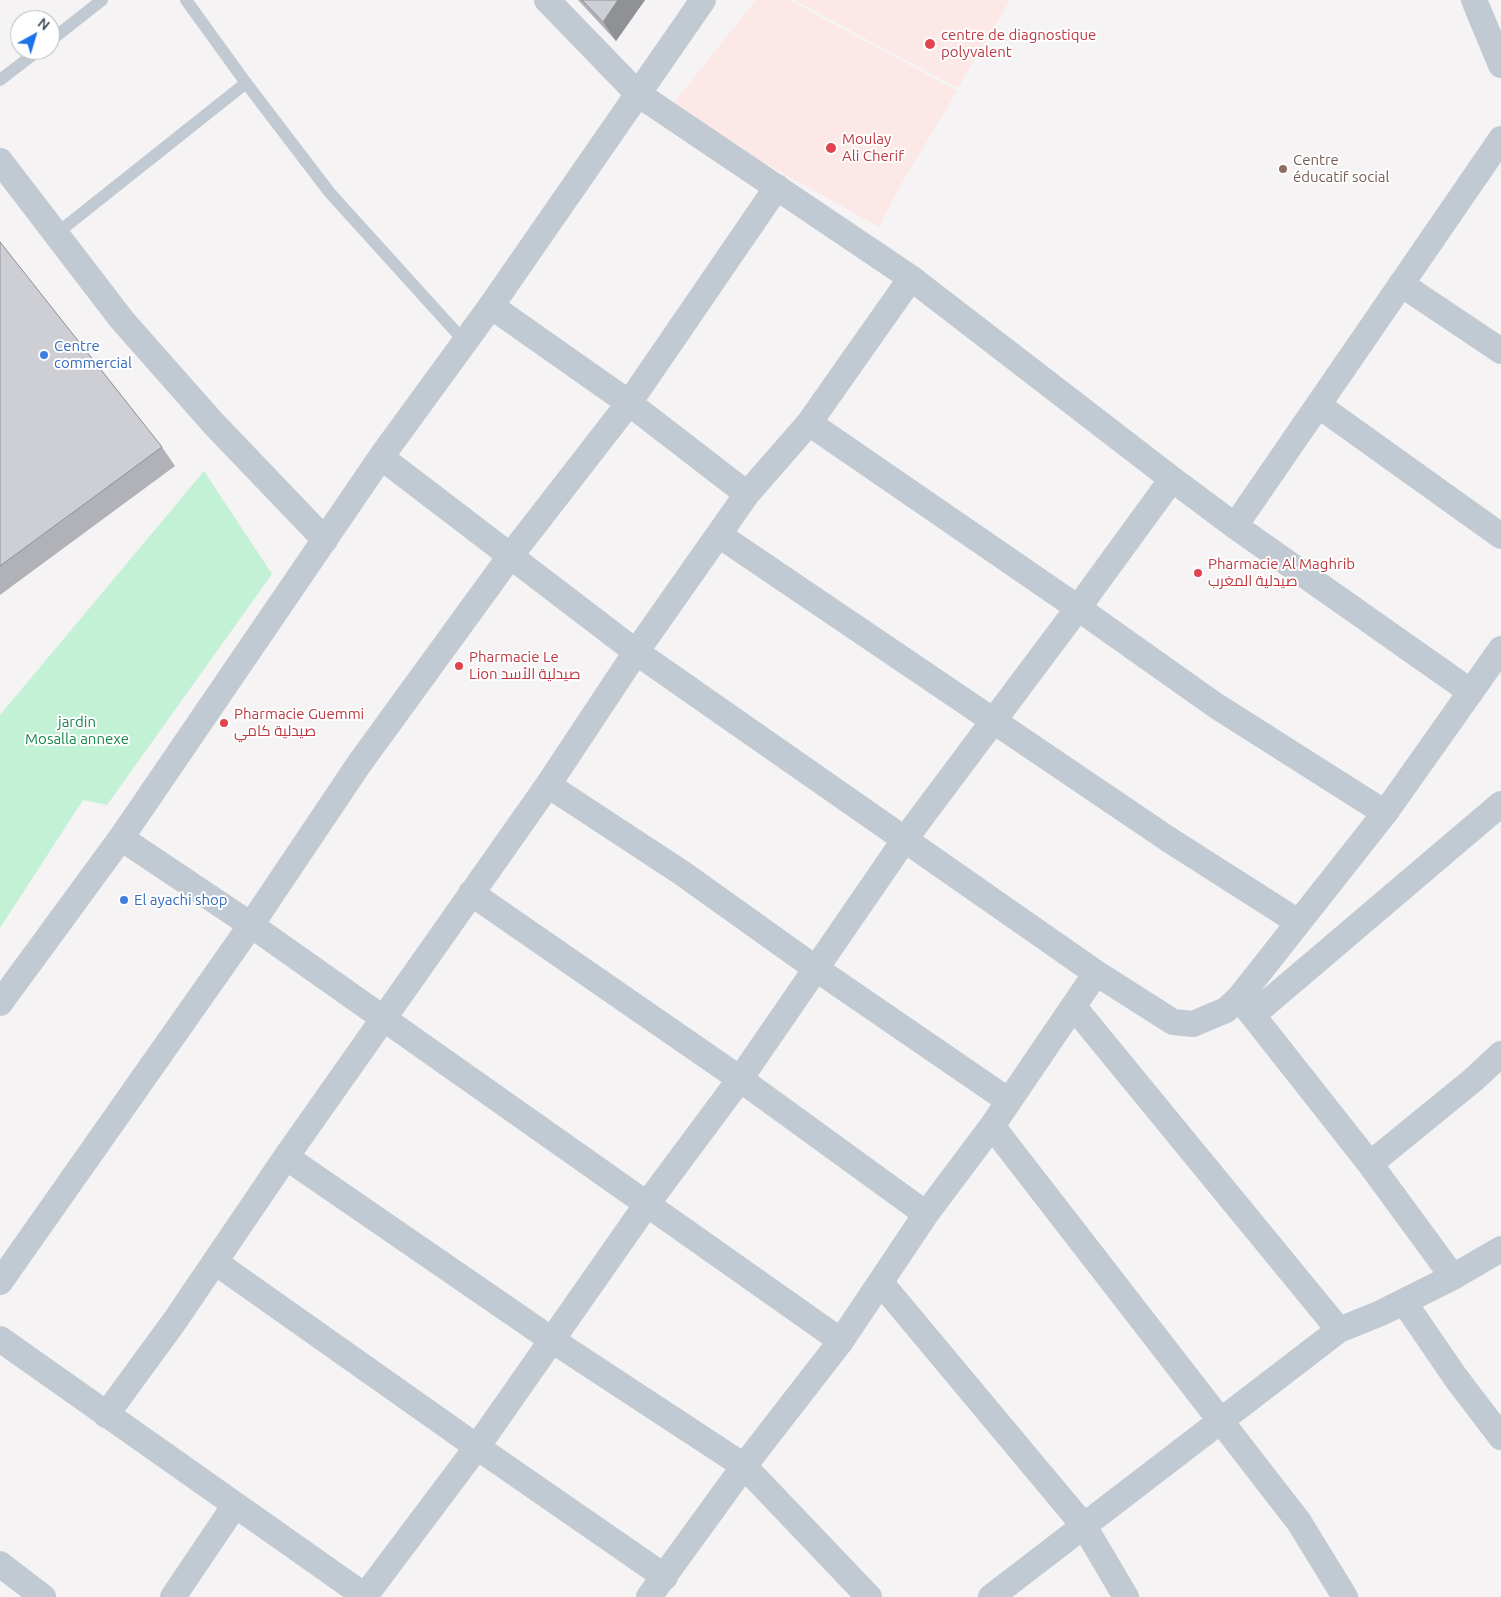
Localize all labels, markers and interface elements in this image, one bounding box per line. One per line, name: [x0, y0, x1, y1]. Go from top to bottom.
north arrow: [10, 10, 60, 60]
text: N: [35, 15, 53, 34]
place label: centre de diagnostique polyvalent: [941, 26, 1096, 61]
marker: centre de diagnostique polyvalent: [923, 37, 937, 51]
place label: Moulay Ali Cherif: [842, 130, 904, 165]
marker: Moulay Ali Cherif: [824, 141, 838, 155]
place label: Centre éducatif social: [1293, 151, 1389, 186]
marker: Centre éducatif social: [1277, 163, 1289, 175]
place label: Centre commercial: [54, 337, 132, 372]
marker: Centre commercial: [38, 349, 50, 361]
place label: Pharmacie Al Maghrib صيدلية المغرب: [1208, 555, 1355, 590]
marker: Pharmacie Al Maghrib صيدلية المغرب: [1192, 567, 1204, 579]
place label: Pharmacie Le Lion صيدلية الأسد: [469, 648, 581, 683]
marker: Pharmacie Le Lion صيدلية الأسد: [453, 660, 465, 672]
place label: Pharmacie Guemmi صيدلية كامي: [234, 705, 364, 740]
park label: jardin Mosalla annexe: [25, 713, 129, 748]
marker: Pharmacie Guemmi صيدلية كامي: [218, 717, 230, 729]
place label: El ayachi shop: [134, 891, 228, 909]
marker: El ayachi shop: [118, 894, 130, 906]

